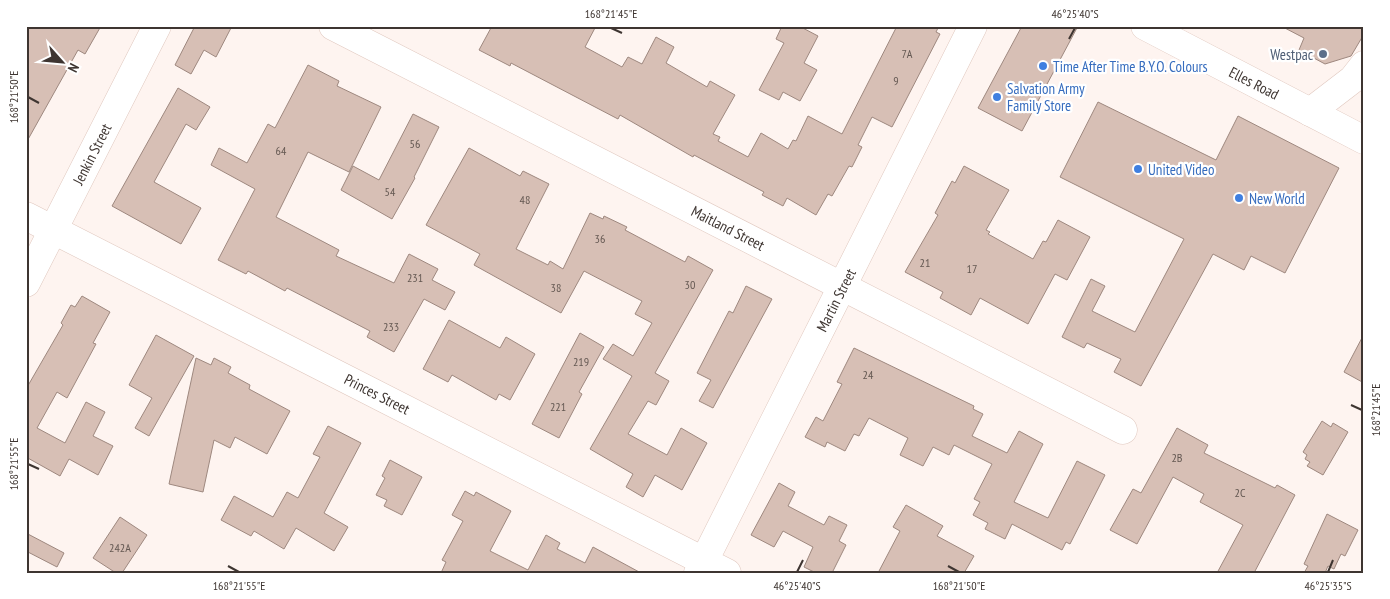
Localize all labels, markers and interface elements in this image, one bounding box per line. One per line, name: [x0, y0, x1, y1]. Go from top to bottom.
text: 168°21'45"E: [585, 6, 637, 21]
text: 46°25'40"S: [1051, 6, 1099, 21]
north arrow: [38, 38, 88, 88]
place label: Westpac: [1270, 45, 1314, 64]
house number: 7A: [902, 46, 913, 61]
marker: Westpac: [1317, 48, 1329, 60]
place label: Time After Time B.Y.O. Colours: [1053, 57, 1208, 76]
text: N: [64, 60, 83, 75]
marker: Time After Time B.Y.O. Colours: [1037, 60, 1049, 72]
street label: Elles Road: [1226, 62, 1282, 104]
text: 168°21'50"E: [6, 71, 21, 123]
house number: 9: [893, 73, 899, 88]
place label: Salvation Army Family Store: [1007, 79, 1085, 115]
marker: Salvation Army Family Store: [991, 91, 1003, 103]
street label: Jenkin Street: [68, 120, 116, 189]
house number: 56: [410, 136, 420, 151]
house number: 64: [276, 143, 287, 158]
place label: United Video: [1148, 160, 1214, 179]
marker: United Video: [1132, 163, 1144, 175]
house number: 54: [385, 184, 396, 199]
place label: New World: [1249, 189, 1305, 208]
house number: 48: [520, 192, 530, 207]
marker: New World: [1233, 192, 1245, 204]
street label: Maitland Street: [688, 201, 768, 255]
house number: 36: [595, 231, 605, 246]
house number: 21: [920, 255, 930, 270]
house number: 17: [967, 261, 977, 276]
street label: Martin Street: [812, 265, 860, 335]
house number: 231: [407, 270, 423, 285]
house number: 30: [685, 277, 695, 292]
house number: 38: [551, 280, 561, 295]
house number: 233: [383, 319, 399, 334]
house number: 219: [573, 354, 589, 369]
house number: 24: [863, 367, 874, 382]
street label: Princes Street: [341, 369, 413, 419]
text: 168°21'45"E: [1368, 384, 1383, 436]
house number: 221: [550, 399, 566, 414]
text: 168°21'55"E: [6, 438, 21, 490]
house number: 2B: [1171, 450, 1183, 465]
house number: 2C: [1235, 485, 1246, 500]
house number: 242A: [109, 540, 131, 555]
text: 168°21'55"E: [213, 578, 265, 593]
text: 46°25'40"S: [773, 578, 821, 593]
text: 168°21'50"E: [933, 578, 985, 593]
text: 46°25'35"S: [1304, 578, 1352, 593]

